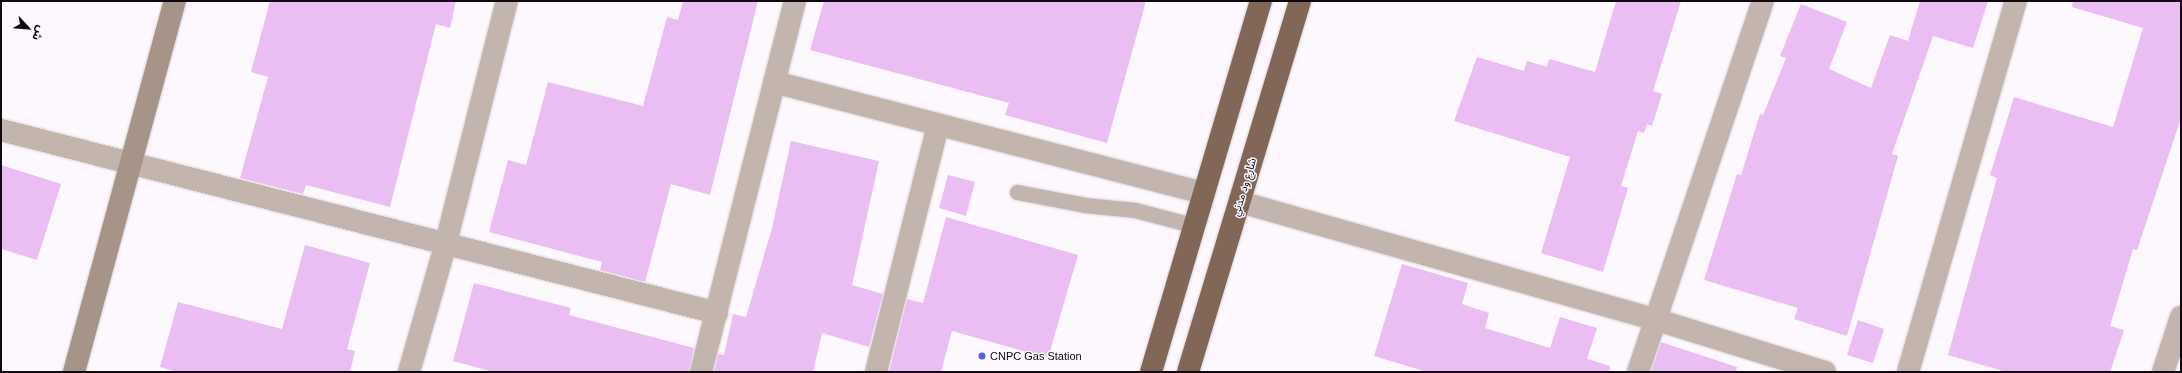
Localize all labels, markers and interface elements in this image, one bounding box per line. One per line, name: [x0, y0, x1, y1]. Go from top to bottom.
north arrow: [8, 8, 48, 48]
text: ش: [30, 24, 47, 43]
street label: شارع ود مدني: [1229, 156, 1259, 218]
place label: CNPC Gas Station: [990, 349, 1082, 363]
marker: CNPC Gas Station: [977, 351, 987, 361]

